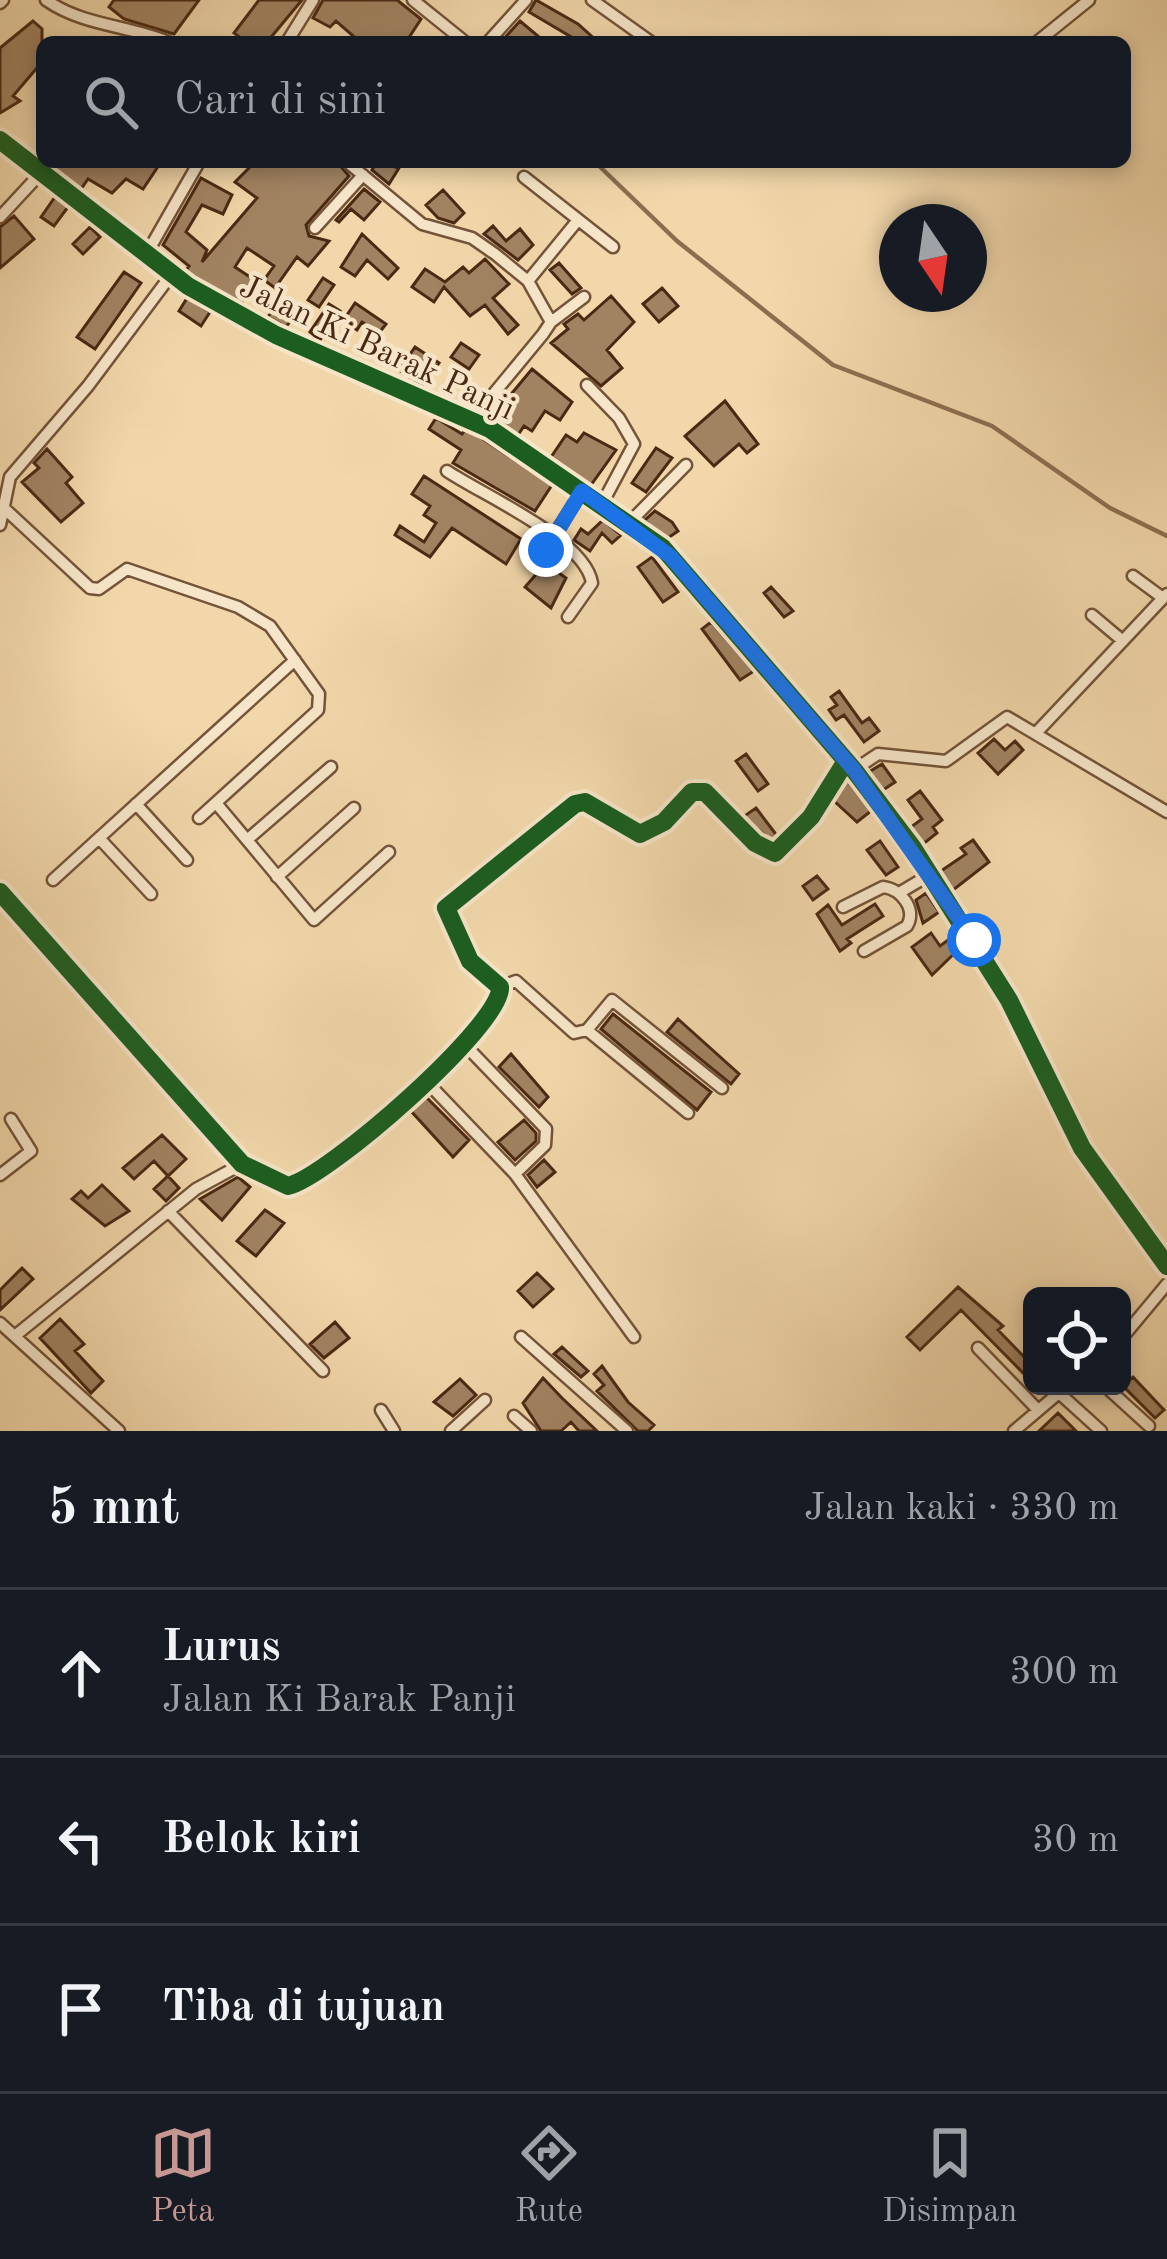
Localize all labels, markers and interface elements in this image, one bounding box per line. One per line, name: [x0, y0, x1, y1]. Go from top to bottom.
search box: [36, 36, 1131, 168]
icon: search: [78, 69, 144, 135]
text: Cari di sini: [174, 79, 386, 124]
north arrow: [879, 204, 987, 312]
street label: Jalan Ki Barak Panji: [234, 271, 519, 427]
route end: [519, 523, 573, 577]
route start: [947, 913, 1001, 967]
map controls: [1023, 1287, 1131, 1395]
button: locate: [1023, 1287, 1131, 1395]
text: 5 mnt: [48, 1484, 180, 1535]
text: Jalan kaki · 330 m: [804, 1489, 1119, 1528]
text: Lurus: [162, 1626, 281, 1671]
icon: ahead: [48, 1640, 114, 1706]
text: 300 m: [1009, 1653, 1119, 1692]
text: Jalan Ki Barak Panji: [162, 1681, 516, 1720]
icon: left: [48, 1808, 114, 1874]
text: Belok kiri: [162, 1818, 361, 1863]
text: 30 m: [1032, 1821, 1119, 1860]
icon: arrive: [48, 1976, 114, 2042]
text: Tiba di tujuan: [162, 1986, 445, 2031]
tab: Peta: [150, 2120, 216, 2233]
tab: Rute: [515, 2120, 583, 2233]
tab: Disimpan: [882, 2120, 1017, 2233]

